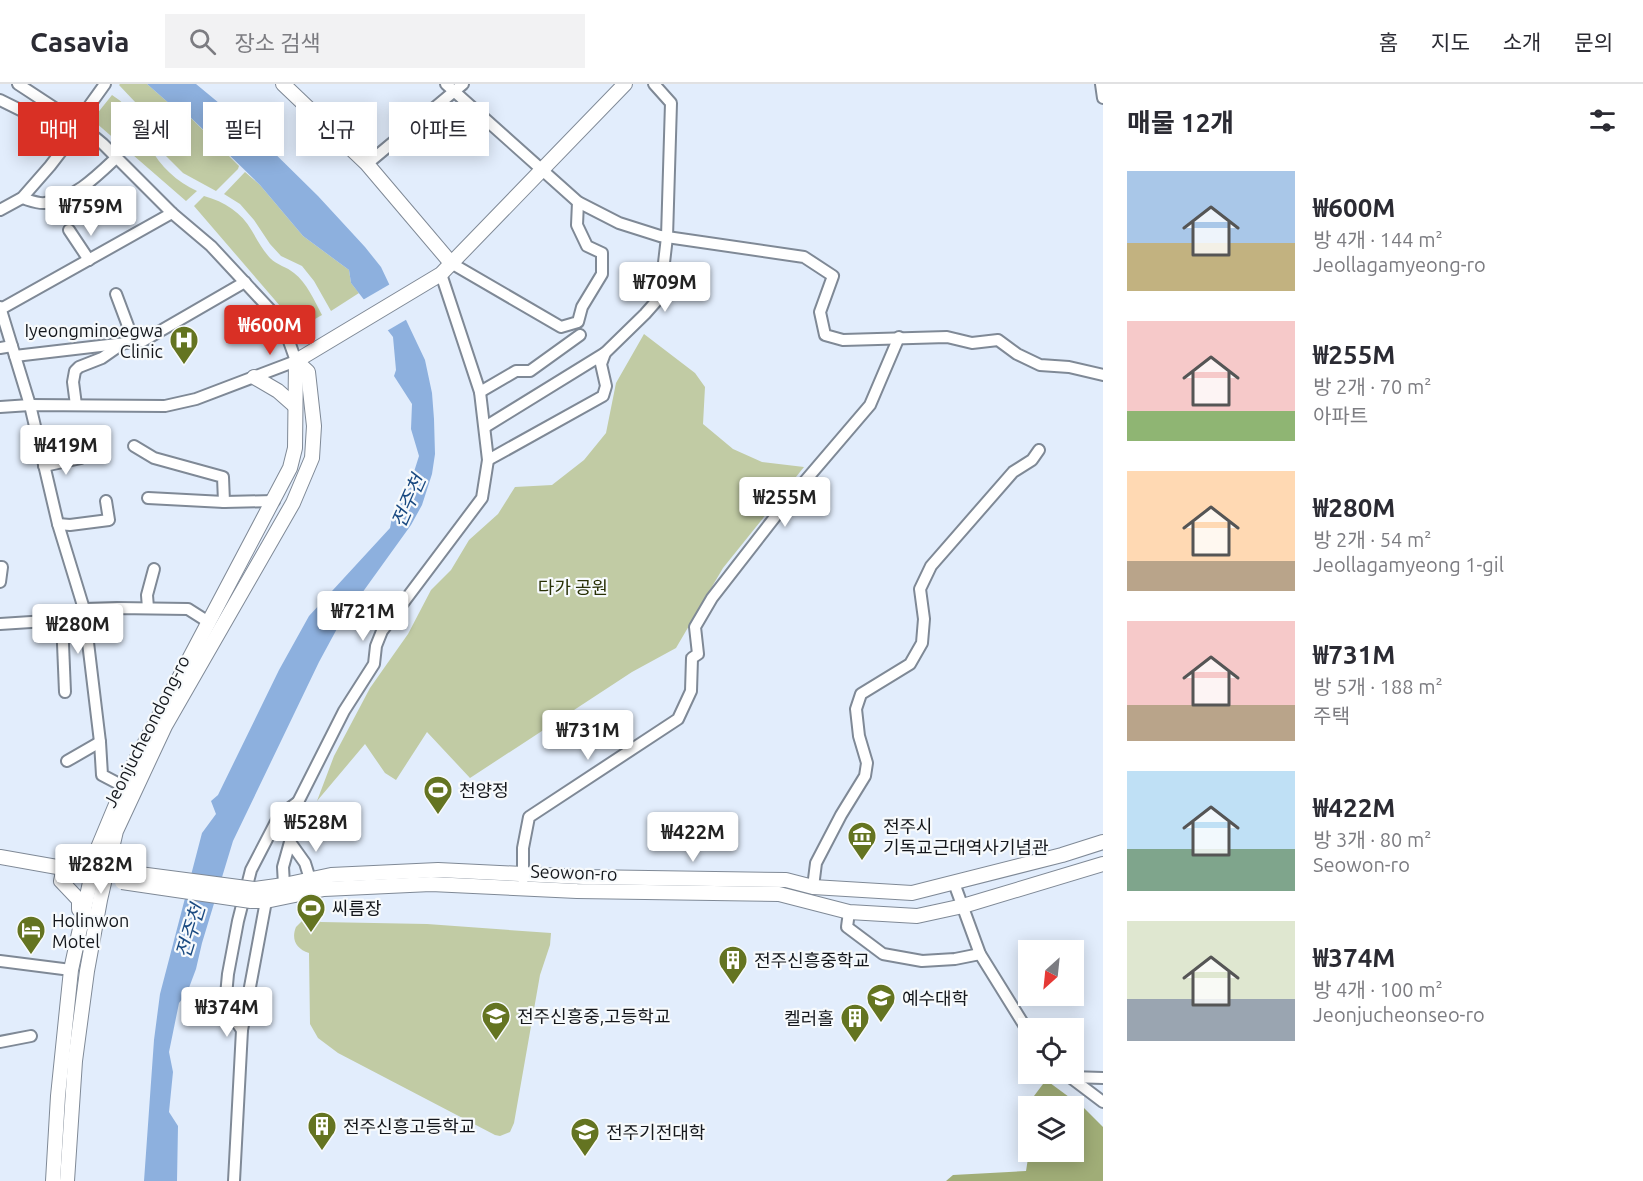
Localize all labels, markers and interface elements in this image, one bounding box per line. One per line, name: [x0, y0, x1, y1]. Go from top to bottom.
search box: [165, 14, 585, 68]
icon: search: [186, 25, 219, 58]
text: Casavia: [30, 26, 129, 57]
text: 장소 검색: [234, 30, 320, 55]
text: 홈: [1379, 30, 1398, 54]
text: 지도: [1431, 30, 1470, 54]
text: 소개: [1503, 30, 1541, 54]
text: 문의: [1574, 30, 1613, 54]
chip: 매매: [18, 102, 99, 156]
chip: 월세: [111, 102, 191, 156]
chip: 필터: [203, 102, 284, 156]
chip: 신규: [296, 102, 377, 156]
chip: 아파트: [389, 102, 489, 156]
icon: filters: [1586, 104, 1619, 137]
text: 매물 12개: [1127, 108, 1234, 137]
pin: ₩759M: [49, 186, 133, 237]
text: ₩600M: [1313, 193, 1395, 222]
text: ₩759M: [59, 194, 123, 217]
icon: home: [1175, 195, 1247, 267]
text: 방 4개 · 144 m²: [1313, 228, 1443, 251]
text: Jeollagamyeong-ro: [1313, 253, 1486, 276]
pin: ₩709M: [623, 262, 707, 313]
text: ₩709M: [633, 270, 697, 293]
pin: ₩600M: [228, 305, 312, 356]
text: ₩600M: [238, 313, 302, 336]
place label: Iyeongminoegwa Clinic: [24, 320, 163, 361]
hospital icon: Iyeongminoegwa Clinic: [168, 324, 200, 366]
text: ₩255M: [1313, 340, 1395, 369]
icon: home: [1175, 345, 1247, 417]
text: 방 2개 · 70 m²: [1313, 375, 1431, 398]
text: 아파트: [1313, 404, 1368, 427]
pin: ₩419M: [24, 425, 108, 476]
text: ₩419M: [34, 433, 98, 456]
water label: 전주천: [386, 469, 431, 531]
pin: ₩255M: [743, 477, 827, 528]
text: ₩255M: [753, 485, 817, 508]
text: ₩280M: [1313, 493, 1395, 522]
icon: home: [1175, 495, 1247, 567]
text: 방 2개 · 54 m²: [1313, 528, 1431, 551]
text: Jeollagamyeong 1-gil: [1313, 553, 1504, 576]
park label: 다가 공원: [538, 577, 608, 597]
pin: ₩721M: [321, 591, 405, 642]
text: ₩721M: [331, 599, 395, 622]
pin: ₩280M: [36, 604, 120, 655]
text: ₩280M: [46, 612, 110, 635]
text: ₩731M: [1313, 640, 1395, 669]
icon: home: [1175, 645, 1247, 717]
street label: Jeonjucheondong-ro: [99, 652, 193, 810]
text: 방 5개 · 188 m²: [1313, 675, 1443, 698]
text: 주택: [1313, 704, 1350, 727]
pin: ₩731M: [546, 710, 630, 761]
text: ₩731M: [556, 718, 620, 741]
sports icon: 천양정: [422, 774, 454, 816]
place label: 천양정: [459, 780, 509, 800]
text: ₩422M: [1313, 793, 1395, 822]
icon: home: [1175, 795, 1247, 867]
pin: ₩528M: [274, 802, 358, 853]
text: ₩528M: [284, 810, 348, 833]
pin: ₩422M: [651, 812, 735, 863]
place label: 전주시 기독교근대역사기념관: [883, 816, 1049, 857]
text: ₩422M: [661, 820, 725, 843]
museum icon: 전주시 기독교근대역사기념관: [846, 820, 878, 862]
text: 방 3개 · 80 m²: [1313, 828, 1431, 851]
pin: ₩282M: [59, 844, 143, 895]
text: ₩282M: [69, 852, 133, 875]
text: Seowon-ro: [1313, 853, 1410, 876]
street label: Seowon-ro: [530, 860, 618, 884]
sports icon: 씨름장: [295, 892, 327, 934]
place label: 씨름장: [332, 898, 382, 918]
water label: 전주천: [171, 899, 210, 961]
place label: Holinwon Motel: [52, 910, 129, 951]
hotel icon: Holinwon Motel: [15, 914, 47, 956]
north arrow: [1018, 940, 1084, 1006]
map controls: [1018, 940, 1084, 1162]
text: ₩374M: [1313, 943, 1395, 972]
building icon: 전주신흥중학교: [717, 944, 749, 986]
icon: home: [1175, 945, 1247, 1017]
place label: 전주신흥중학교: [754, 950, 870, 970]
text: 방 4개 · 100 m²: [1313, 978, 1443, 1001]
school or university icon: 예수대학: [865, 982, 897, 1024]
pin: ₩374M: [185, 987, 269, 1038]
place label: 예수대학: [902, 988, 968, 1008]
text: ₩374M: [195, 995, 259, 1018]
school or university icon: 전주신흥중,고등학교: [480, 1000, 512, 1042]
building icon: 켈러홀: [839, 1002, 871, 1044]
text: Jeonjucheonseo-ro: [1313, 1003, 1485, 1026]
place label: 전주신흥중,고등학교: [517, 1006, 670, 1026]
place label: 켈러홀: [784, 1008, 834, 1028]
button: locate: [1018, 1018, 1084, 1084]
button: layers: [1018, 1096, 1084, 1162]
building icon: 전주신흥고등학교: [306, 1110, 338, 1152]
place label: 전주신흥고등학교: [343, 1116, 475, 1136]
school or university icon: 전주기전대학: [569, 1116, 601, 1158]
place label: 전주기전대학: [606, 1122, 705, 1142]

